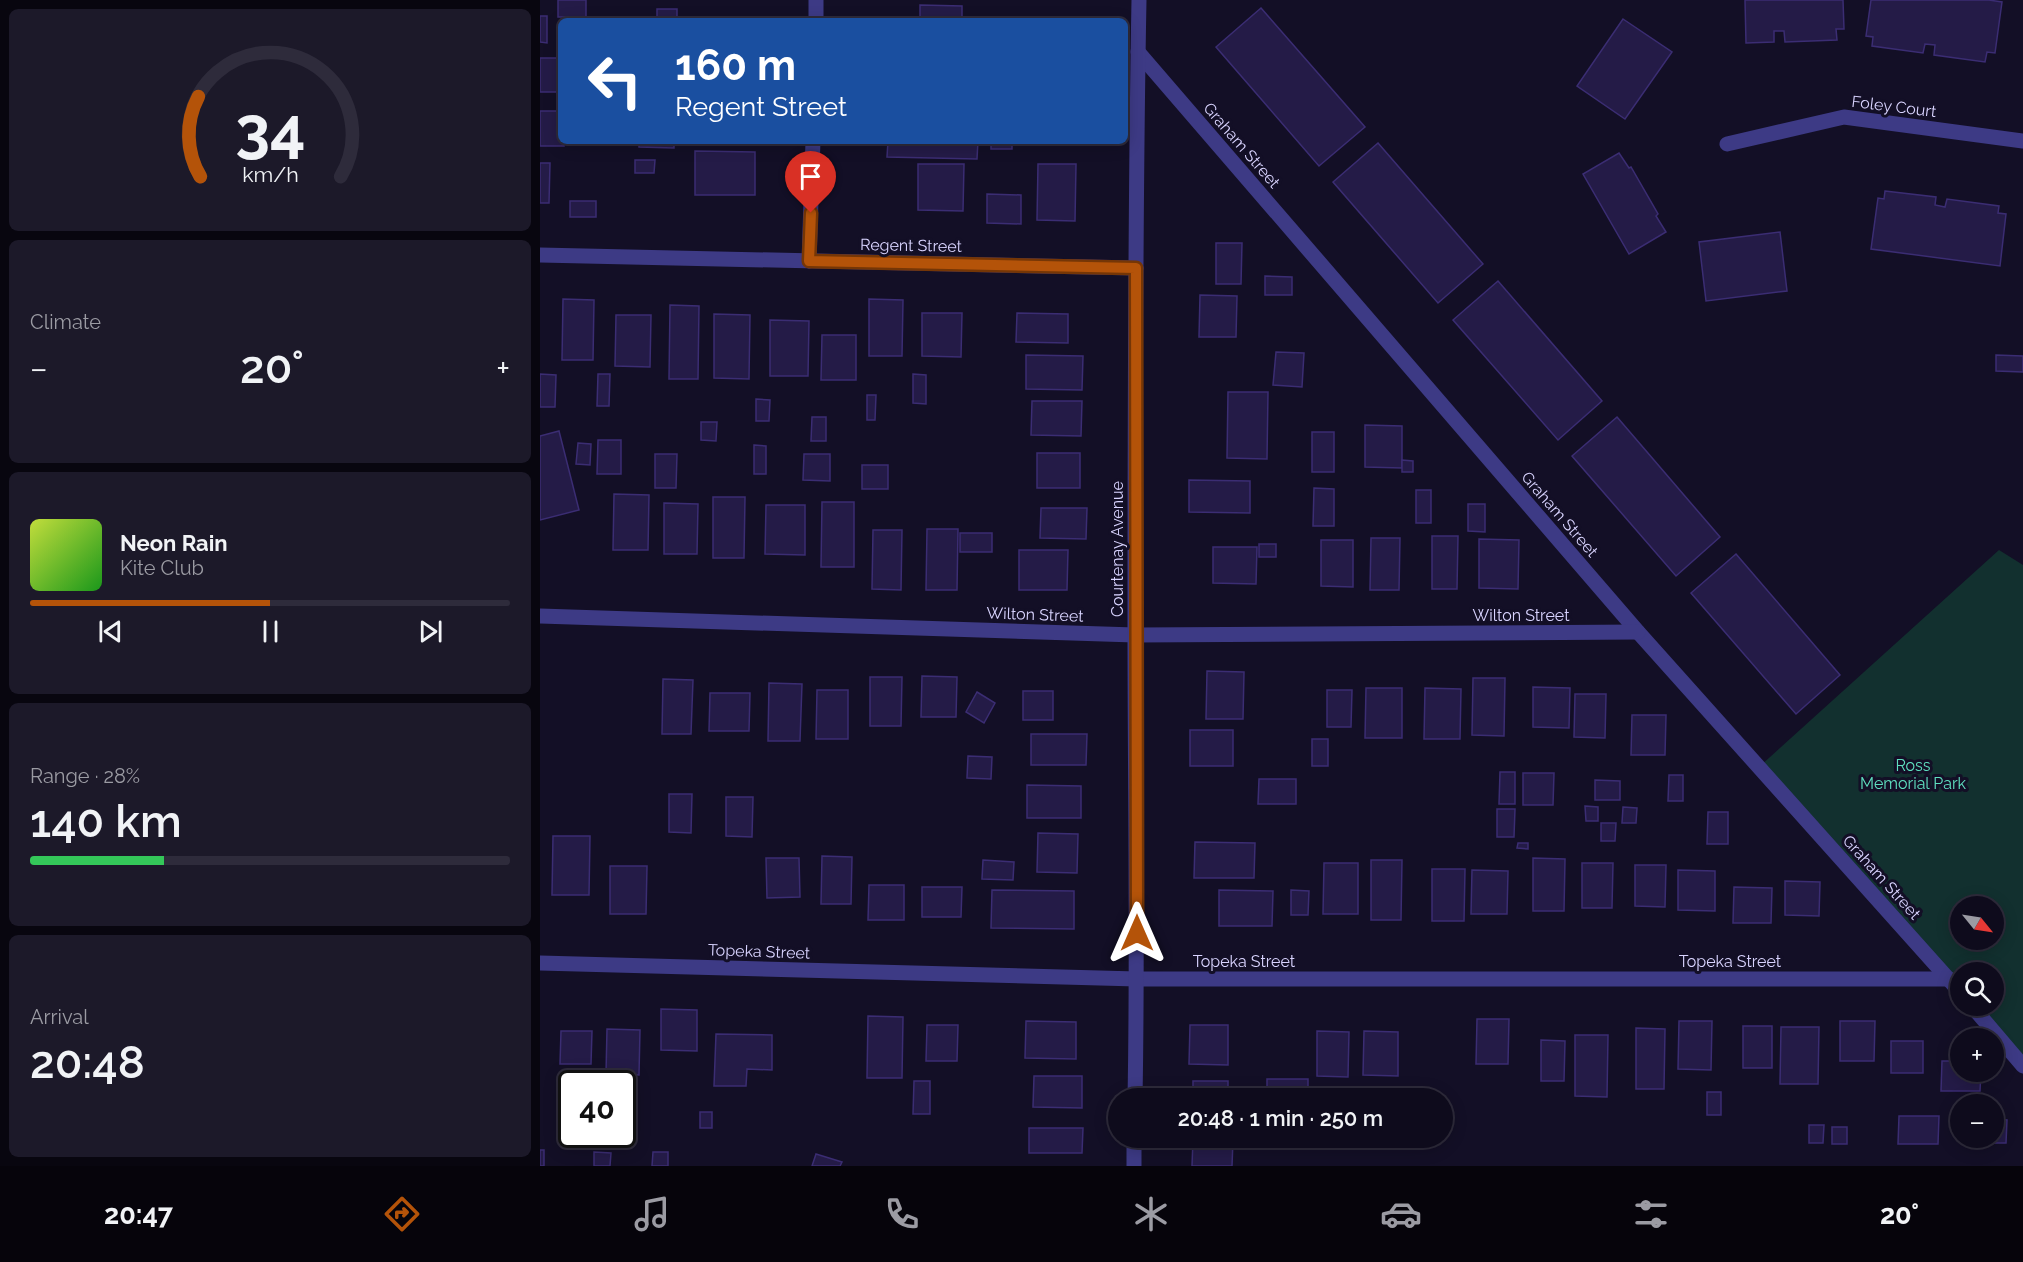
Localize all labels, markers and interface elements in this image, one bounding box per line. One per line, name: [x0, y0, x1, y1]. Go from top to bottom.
text: 160 m: [675, 41, 796, 90]
icon: left: [576, 42, 654, 120]
text: Regent Street: [675, 91, 847, 122]
text: 34: [235, 92, 305, 166]
street label: Foley Court: [1850, 92, 1938, 121]
street label: Graham Street: [1199, 99, 1284, 192]
pin: [785, 151, 836, 213]
icon: arrive: [794, 160, 827, 193]
text: km/h: [242, 163, 298, 188]
street label: Regent Street: [860, 235, 963, 256]
text: Climate: [30, 310, 101, 334]
text: 20°: [240, 341, 304, 394]
text: −: [30, 349, 48, 388]
text: +: [496, 349, 510, 388]
street label: Graham Street: [1517, 468, 1602, 561]
street label: Courtenay Avenue: [1108, 481, 1127, 617]
text: Neon Rain: [120, 530, 228, 556]
text: Kite Club: [120, 556, 204, 580]
street label: Wilton Street: [986, 603, 1084, 626]
street label: Wilton Street: [1472, 606, 1570, 625]
icon: previous: [94, 615, 127, 648]
icon: pause: [254, 615, 287, 648]
icon: next: [414, 615, 447, 648]
park label: Ross Memorial Park: [1860, 756, 1966, 793]
text: Range · 28%: [30, 764, 140, 788]
text: 140 km: [30, 795, 182, 848]
street label: Graham Street: [1839, 831, 1925, 924]
north arrow: [1950, 896, 2004, 950]
map controls: [1950, 896, 2004, 1148]
position arrow: [1105, 901, 1169, 965]
street label: Topeka Street: [708, 940, 811, 963]
street label: Topeka Street: [1193, 952, 1296, 971]
street label: Topeka Street: [1679, 952, 1782, 971]
button: search: [1950, 962, 2004, 1016]
text: Arrival: [30, 1005, 89, 1029]
button: +: [1950, 1028, 2004, 1082]
text: 20:48: [30, 1036, 145, 1089]
speed limit sign: 40: [558, 1070, 636, 1148]
button: −: [1950, 1094, 2004, 1148]
text: 20:48 · 1 min · 250 m: [1178, 1105, 1383, 1131]
icon: directions: [381, 1193, 423, 1235]
icon: music: [631, 1193, 673, 1235]
icon: phone: [881, 1193, 923, 1235]
icon: climate: [1130, 1193, 1172, 1235]
icon: car: [1380, 1193, 1422, 1235]
icon: filters: [1630, 1193, 1672, 1235]
text: 20:47: [104, 1199, 173, 1230]
text: 20°: [1880, 1199, 1919, 1230]

